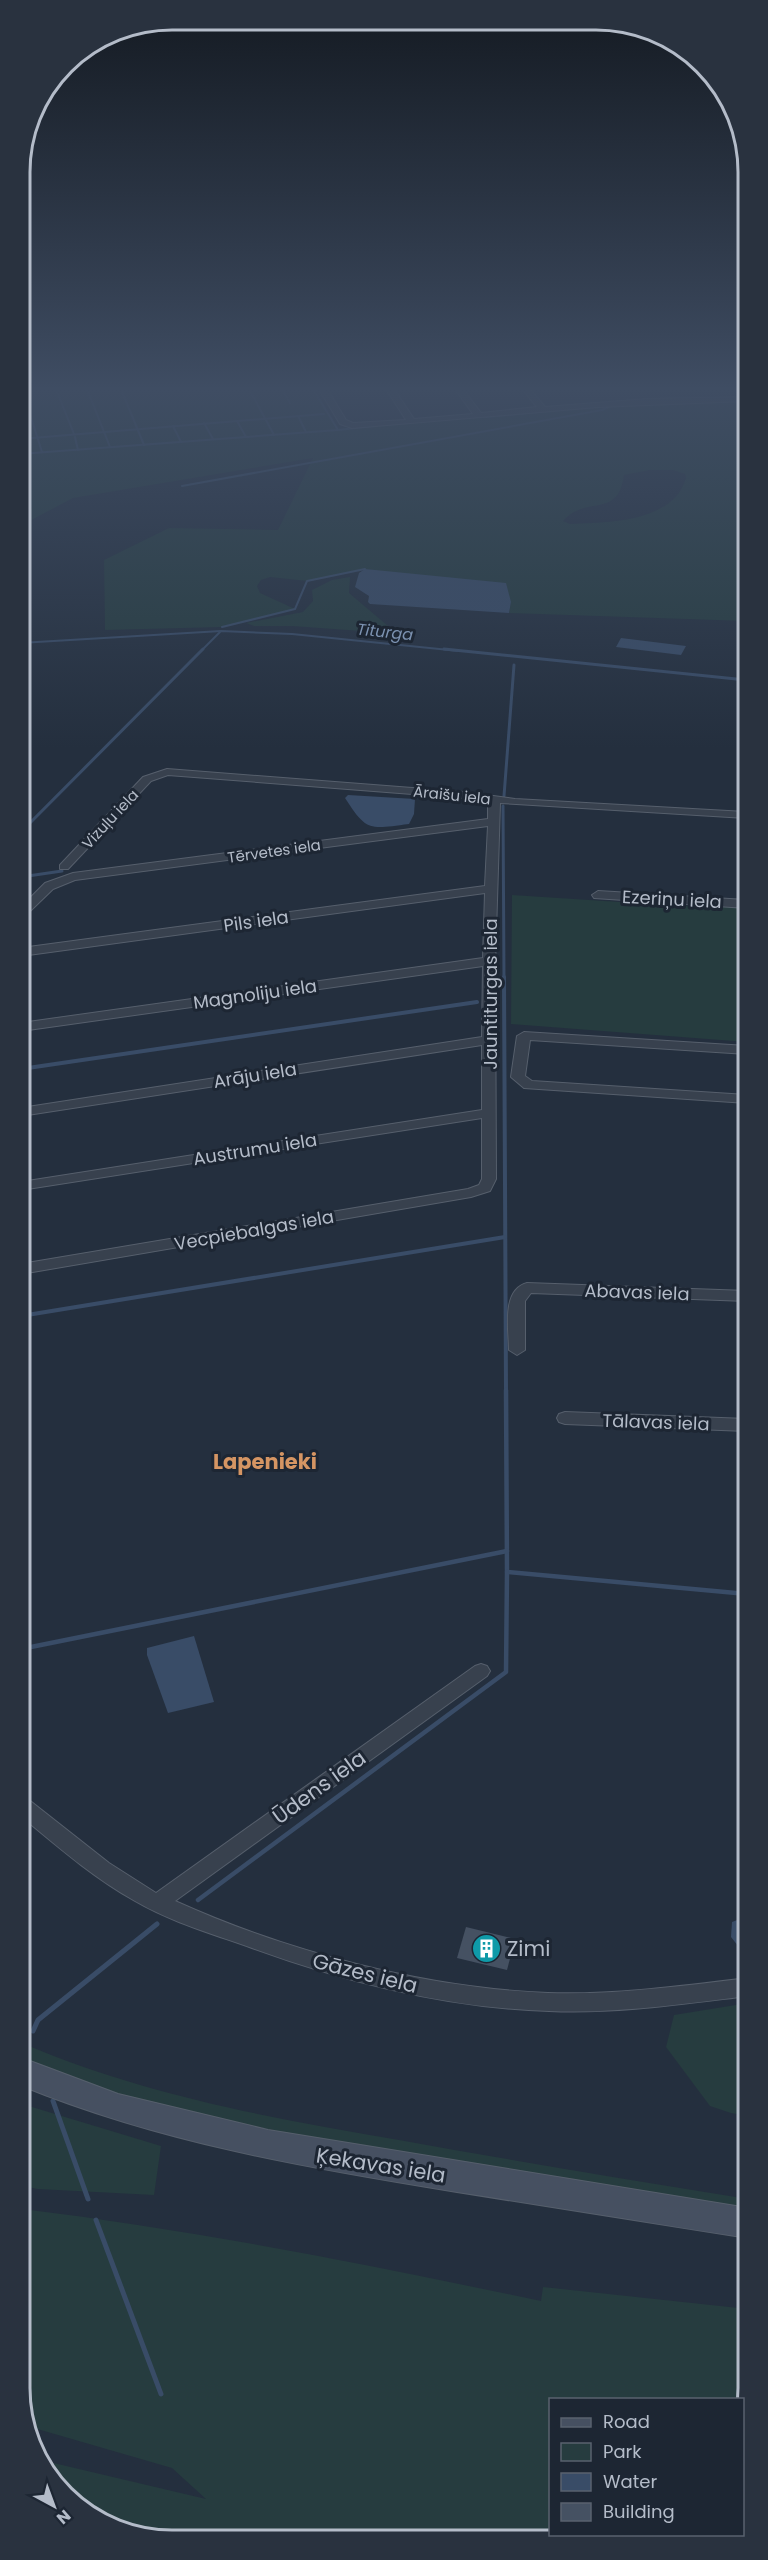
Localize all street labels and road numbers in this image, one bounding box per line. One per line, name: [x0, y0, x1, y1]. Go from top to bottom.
street label: Āraišu iela: [412, 780, 492, 810]
street label: Vizuļu iela: [77, 785, 143, 853]
street label: Tērvetes iela: [226, 834, 322, 868]
street label: Ezeriņu iela: [622, 884, 722, 914]
street label: Pils iela: [222, 904, 290, 938]
street label: Jauntiturgas iela: [478, 918, 503, 1070]
street label: Magnoliju iela: [192, 973, 318, 1015]
street label: Arāju iela: [212, 1056, 298, 1094]
street label: Austrumu iela: [191, 1127, 319, 1171]
street label: Vecpiebalgas iela: [172, 1204, 336, 1256]
street label: Abavas iela: [584, 1278, 690, 1306]
street label: Tālavas iela: [602, 1408, 710, 1436]
street label: Ūdens iela: [266, 1743, 372, 1831]
street label: Gāzes iela: [309, 1946, 421, 2000]
street label: Ķekavas iela: [314, 2140, 448, 2190]

